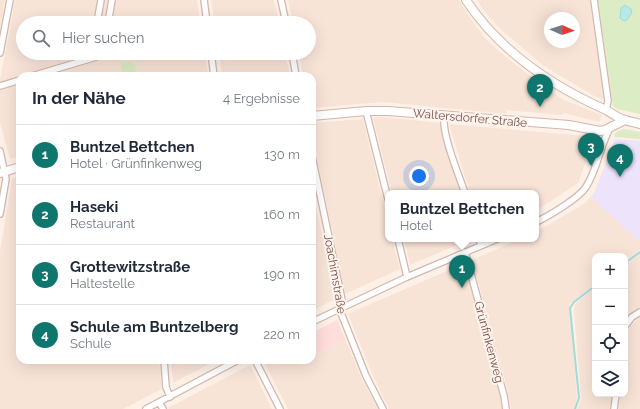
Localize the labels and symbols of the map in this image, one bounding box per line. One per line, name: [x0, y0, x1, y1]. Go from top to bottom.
north arrow: [544, 12, 580, 48]
pin: 2: [527, 74, 553, 107]
street label: Waltersdorfer Straße: [412, 106, 528, 130]
pin: 3: [578, 133, 604, 166]
pin: 4: [607, 144, 633, 177]
your location: [409, 166, 429, 186]
street label: Joachimstraße: [321, 233, 349, 315]
pin: 1: [449, 255, 475, 288]
street label: Grünfinkenweg: [471, 300, 507, 384]

